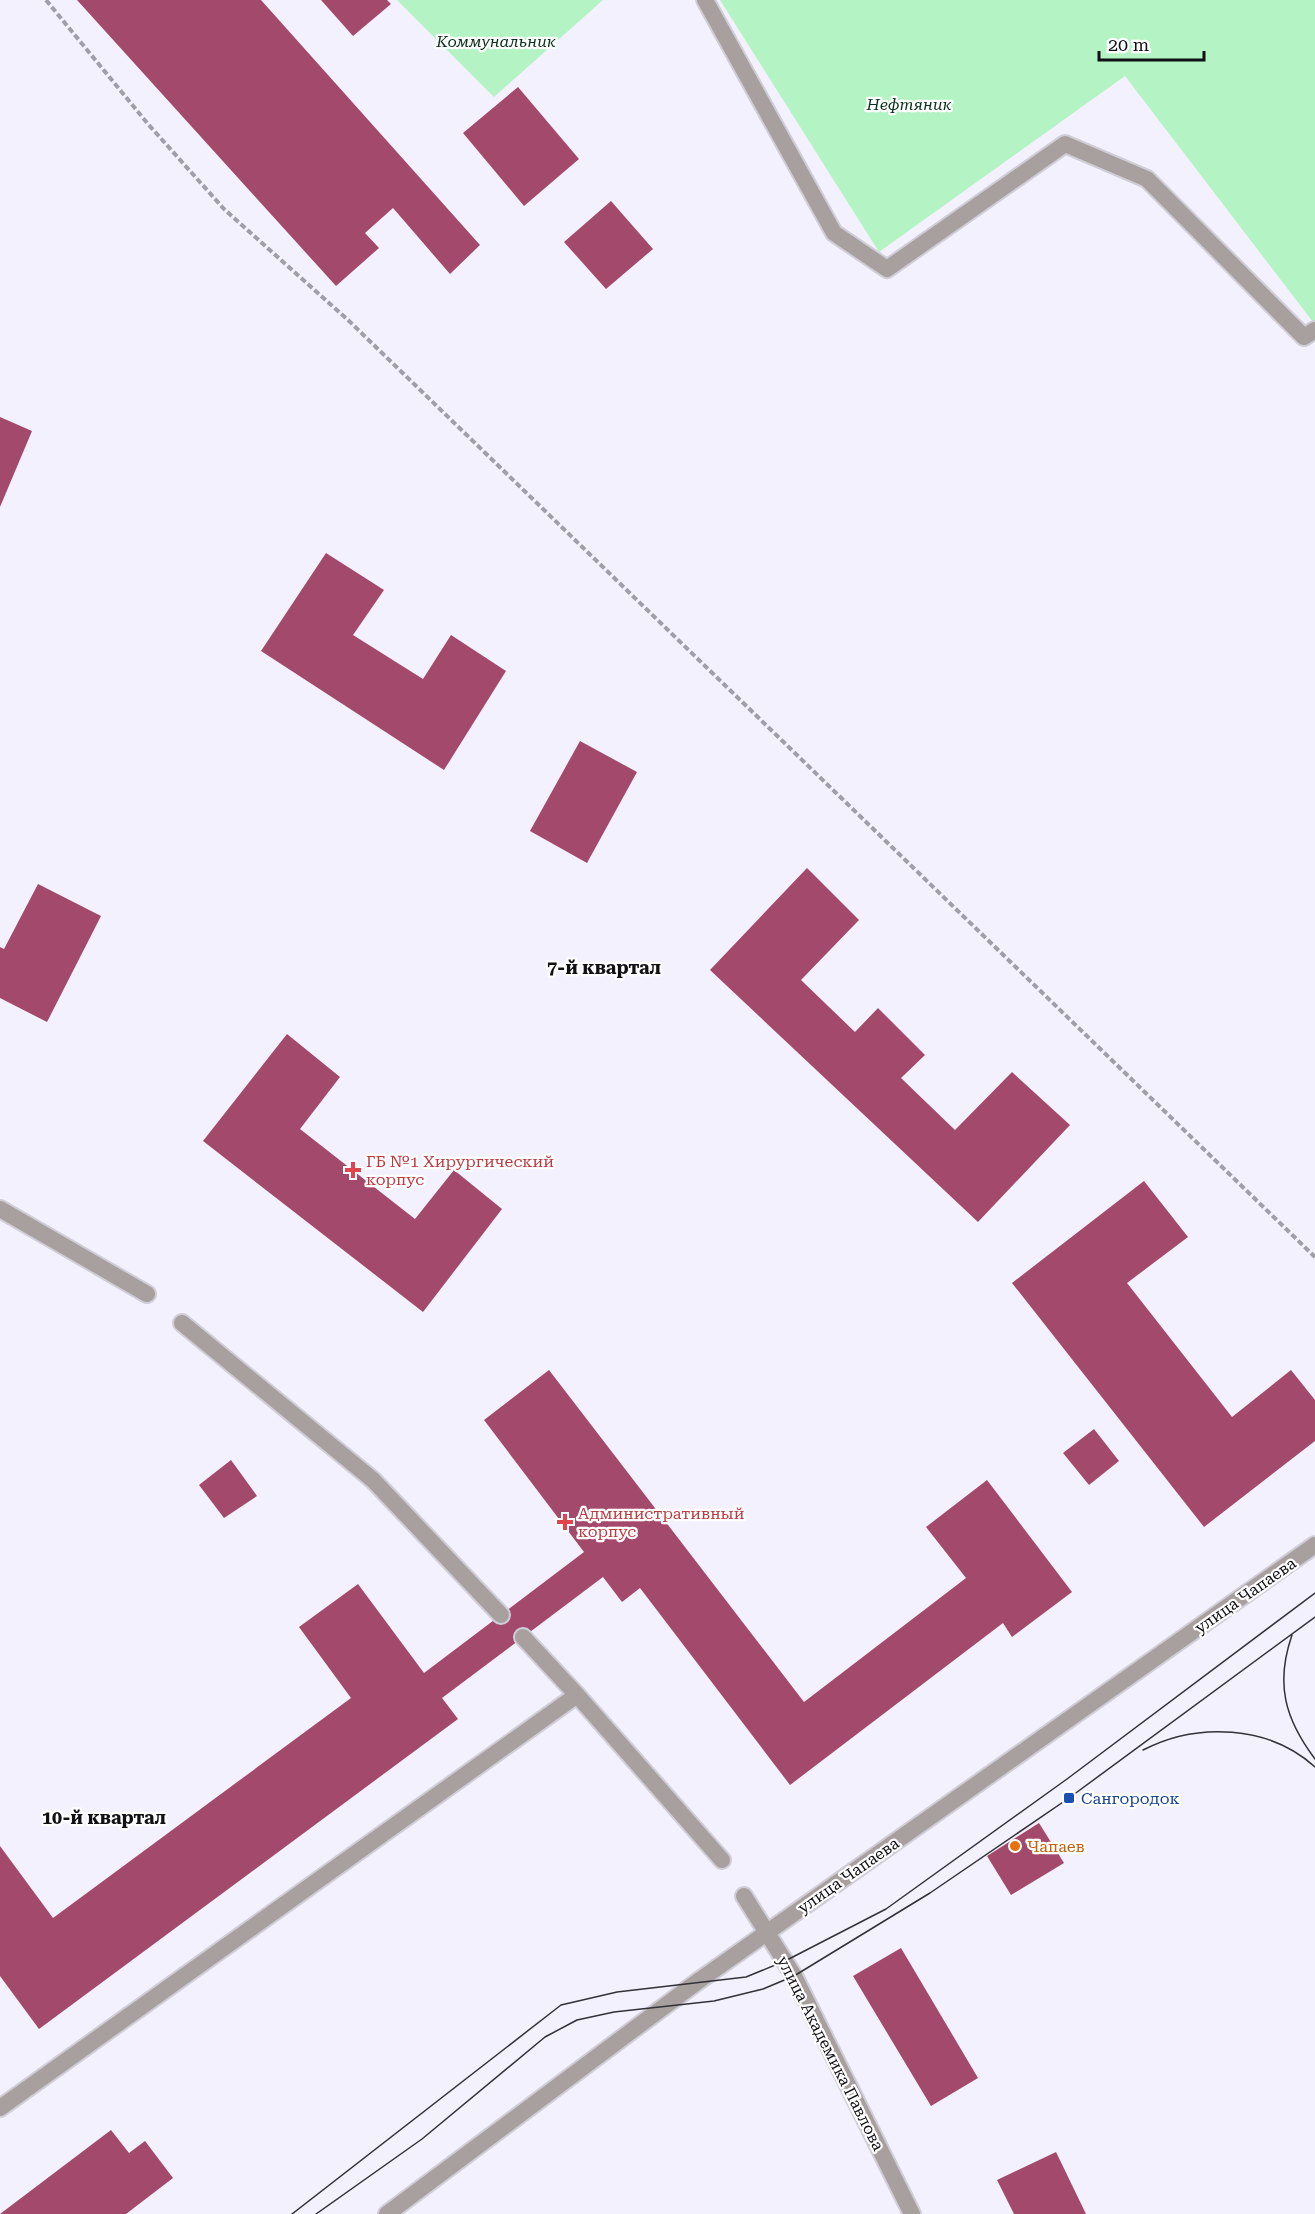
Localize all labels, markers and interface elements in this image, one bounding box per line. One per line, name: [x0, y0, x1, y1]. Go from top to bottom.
scale bar: [1099, 24, 1204, 62]
park label: Коммунальник: [435, 32, 556, 51]
text: 20 m: [1108, 34, 1149, 55]
park label: Нефтяник: [866, 95, 952, 114]
district label: 7-й квартал: [547, 957, 661, 978]
place label: ГБ №1 Хирургический корпус: [366, 1152, 554, 1189]
marker: ГБ №1 Хирургический корпус: [344, 1161, 362, 1179]
place label: Административный корпус: [578, 1504, 745, 1541]
marker: Административный корпус: [556, 1513, 574, 1531]
street label: улица Чапаева: [1191, 1553, 1300, 1637]
place label: Сангородок: [1081, 1789, 1180, 1808]
marker: Сангородок: [1062, 1791, 1076, 1805]
district label: 10-й квартал: [42, 1807, 166, 1828]
street label: улица Чапаева: [794, 1833, 903, 1917]
place label: Чапаев: [1027, 1837, 1085, 1856]
marker: Чапаев: [1008, 1839, 1022, 1853]
street label: улица Академика Павлова: [773, 1953, 888, 2154]

